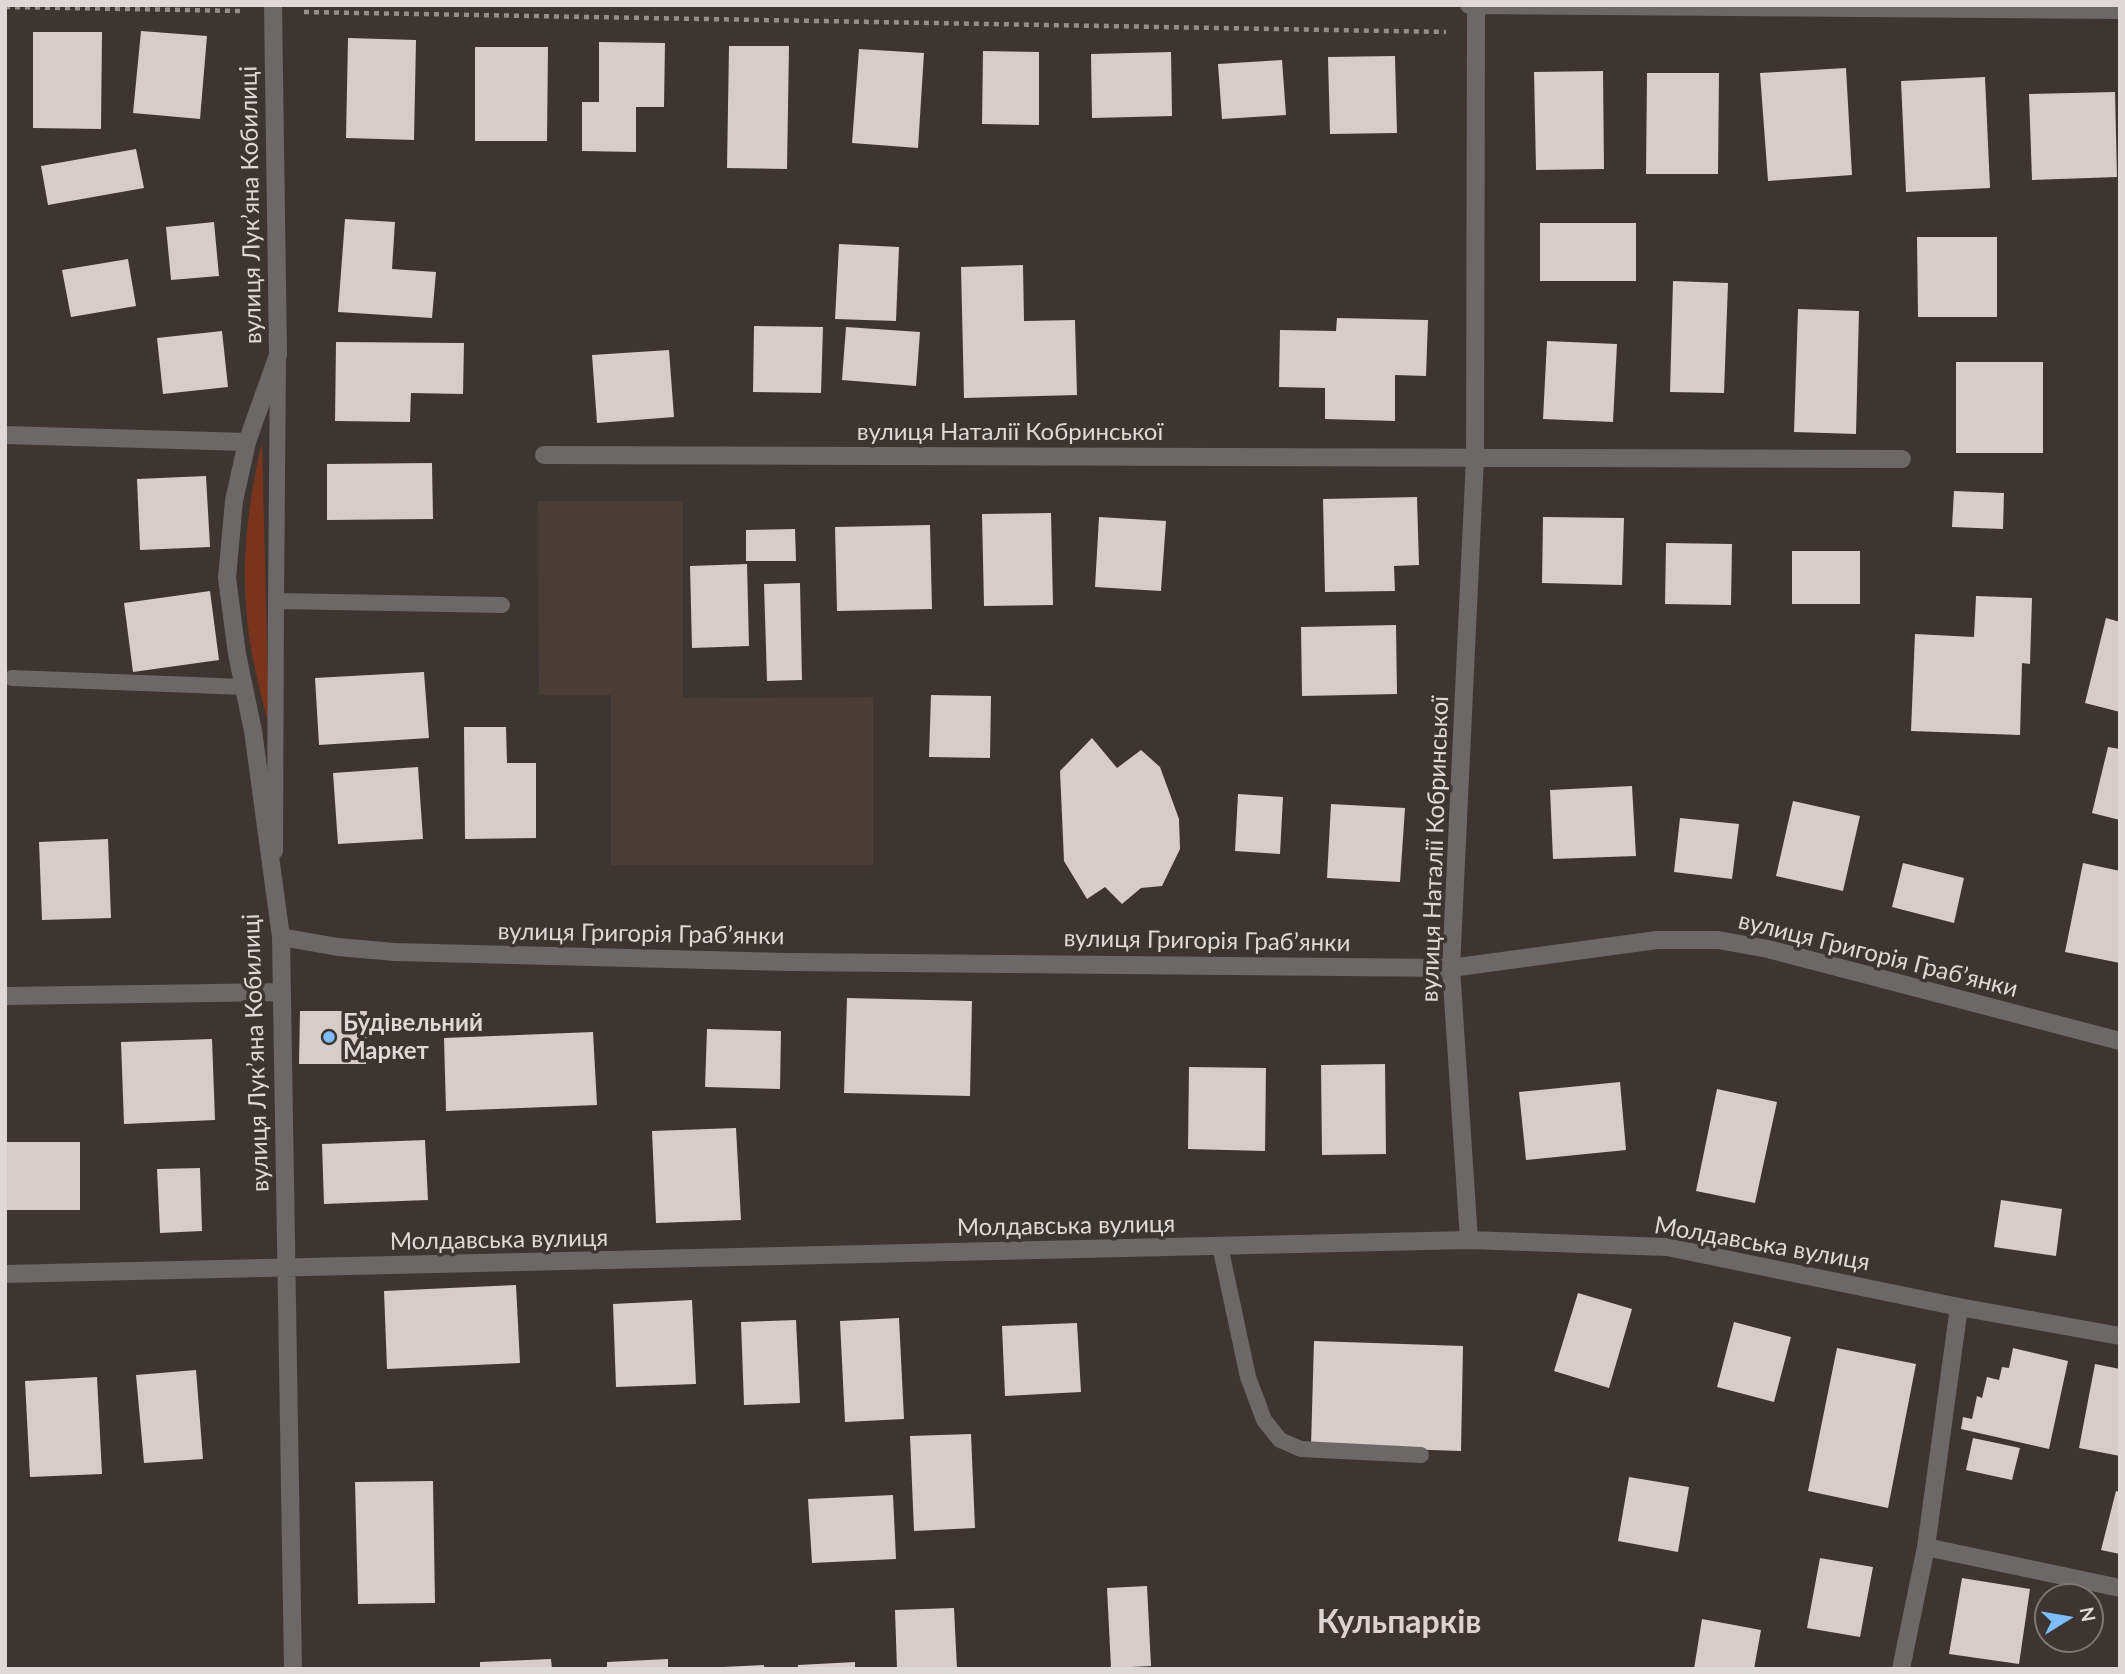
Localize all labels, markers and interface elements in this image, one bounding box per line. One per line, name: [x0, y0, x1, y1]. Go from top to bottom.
street label: вулиця Лукʼяна Кобилиці: [234, 66, 268, 344]
street label: вулиця Наталії Кобринської: [857, 418, 1163, 446]
street label: вулиця Наталії Кобринської: [1415, 695, 1455, 1003]
street label: вулиця Григорія Грабʼянки: [1735, 906, 2021, 1004]
street label: вулиця Лукʼяна Кобилиці: [237, 913, 275, 1193]
street label: вулиця Григорія Грабʼянки: [497, 917, 785, 951]
street label: вулиця Григорія Грабʼянки: [1063, 924, 1351, 958]
place label: Будівельний Маркет: [343, 1009, 483, 1065]
marker: Будівельний Маркет: [321, 1029, 337, 1045]
street label: Молдавська вулиця: [957, 1210, 1175, 1242]
street label: Молдавська вулиця: [1652, 1211, 1872, 1277]
street label: Молдавська вулиця: [390, 1224, 608, 1256]
north arrow: [2034, 1583, 2104, 1653]
district label: Кульпарків: [1317, 1604, 1481, 1642]
text: N: [2075, 1605, 2101, 1624]

